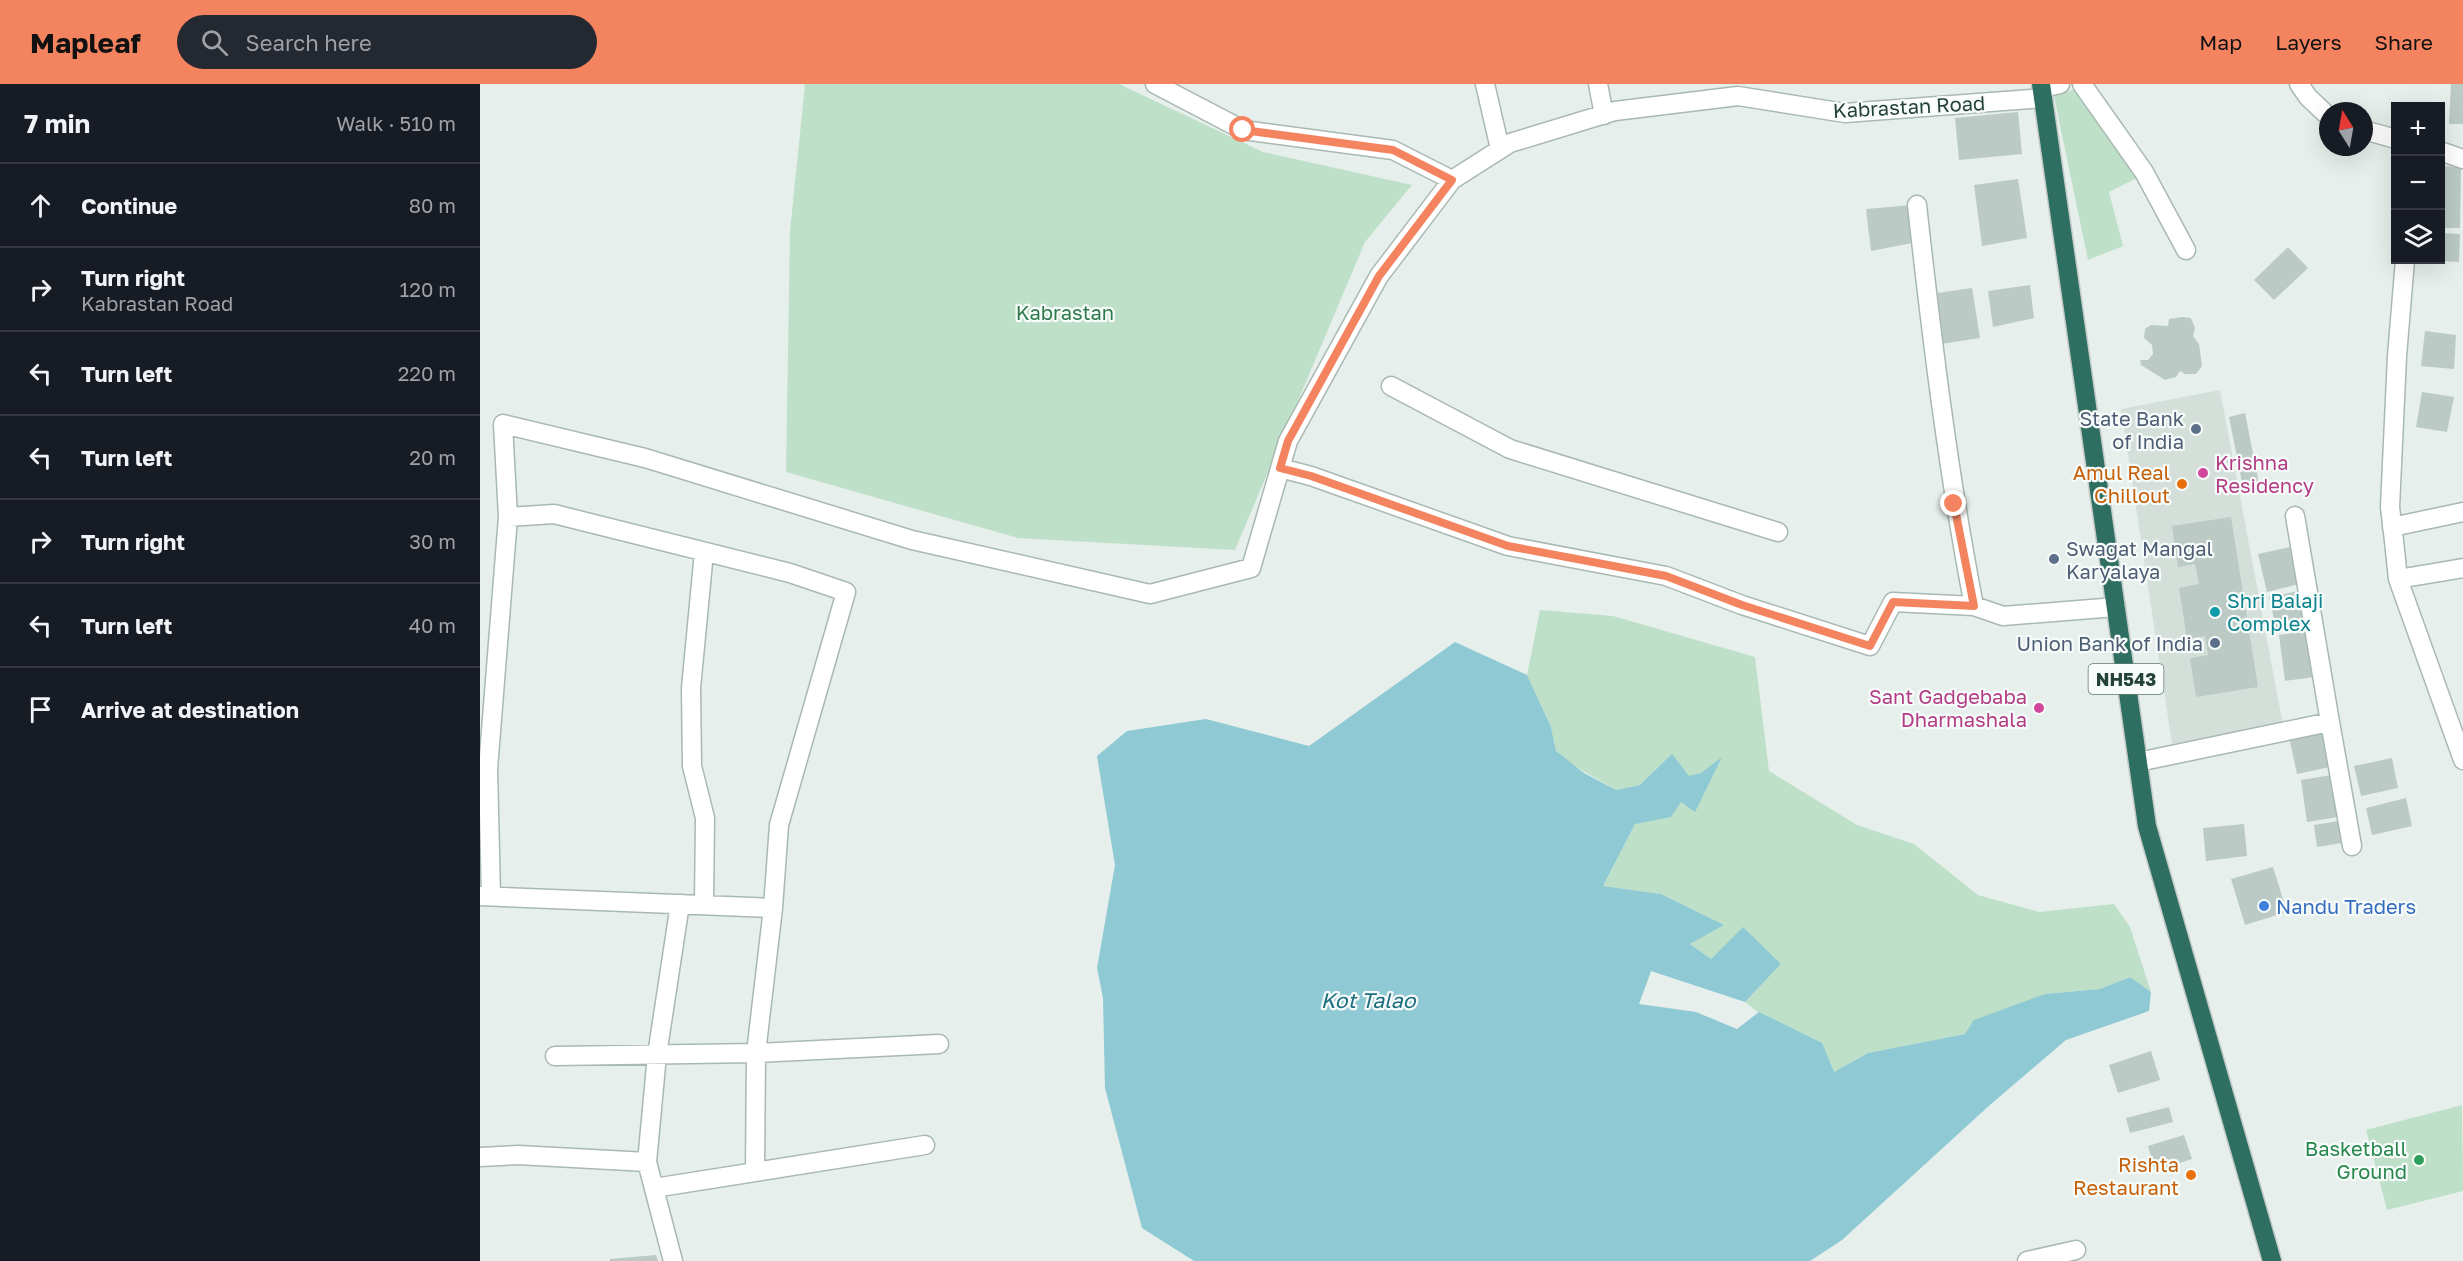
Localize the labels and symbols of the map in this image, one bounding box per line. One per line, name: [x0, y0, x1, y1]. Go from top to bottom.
street label: Kabrastan Road: [1832, 90, 1986, 122]
north arrow: [2319, 102, 2373, 156]
route start: [1229, 116, 1255, 142]
park label: Kabrastan: [1016, 300, 1114, 324]
place label: State Bank of India: [2080, 406, 2184, 453]
marker: State Bank of India: [2189, 422, 2203, 436]
place label: Krishna Residency: [2215, 450, 2314, 497]
place label: Amul Real Chillout: [2073, 460, 2170, 507]
marker: Krishna Residency: [2196, 466, 2210, 480]
marker: Amul Real Chillout: [2175, 477, 2189, 491]
route end: [1940, 490, 1966, 516]
place label: Swagat Mangal Karyalaya: [2066, 536, 2213, 583]
marker: Swagat Mangal Karyalaya: [2047, 552, 2061, 566]
place label: Shri Balaji Complex: [2227, 588, 2323, 635]
marker: Shri Balaji Complex: [2208, 605, 2222, 619]
place label: Union Bank of India: [2017, 631, 2203, 655]
marker: Union Bank of India: [2208, 636, 2222, 650]
road number: NH543: [2088, 664, 2164, 694]
place label: Sant Gadgebaba Dharmashala: [1869, 684, 2027, 731]
marker: Sant Gadgebaba Dharmashala: [2032, 701, 2046, 715]
place label: Nandu Traders: [2276, 894, 2416, 918]
marker: Nandu Traders: [2257, 899, 2271, 913]
water label: Kot Talao: [1321, 987, 1417, 1013]
place label: Basketball Ground: [2305, 1136, 2407, 1183]
place label: Rishta Restaurant: [2073, 1152, 2179, 1199]
marker: Basketball Ground: [2412, 1153, 2426, 1167]
marker: Rishta Restaurant: [2184, 1168, 2198, 1182]

